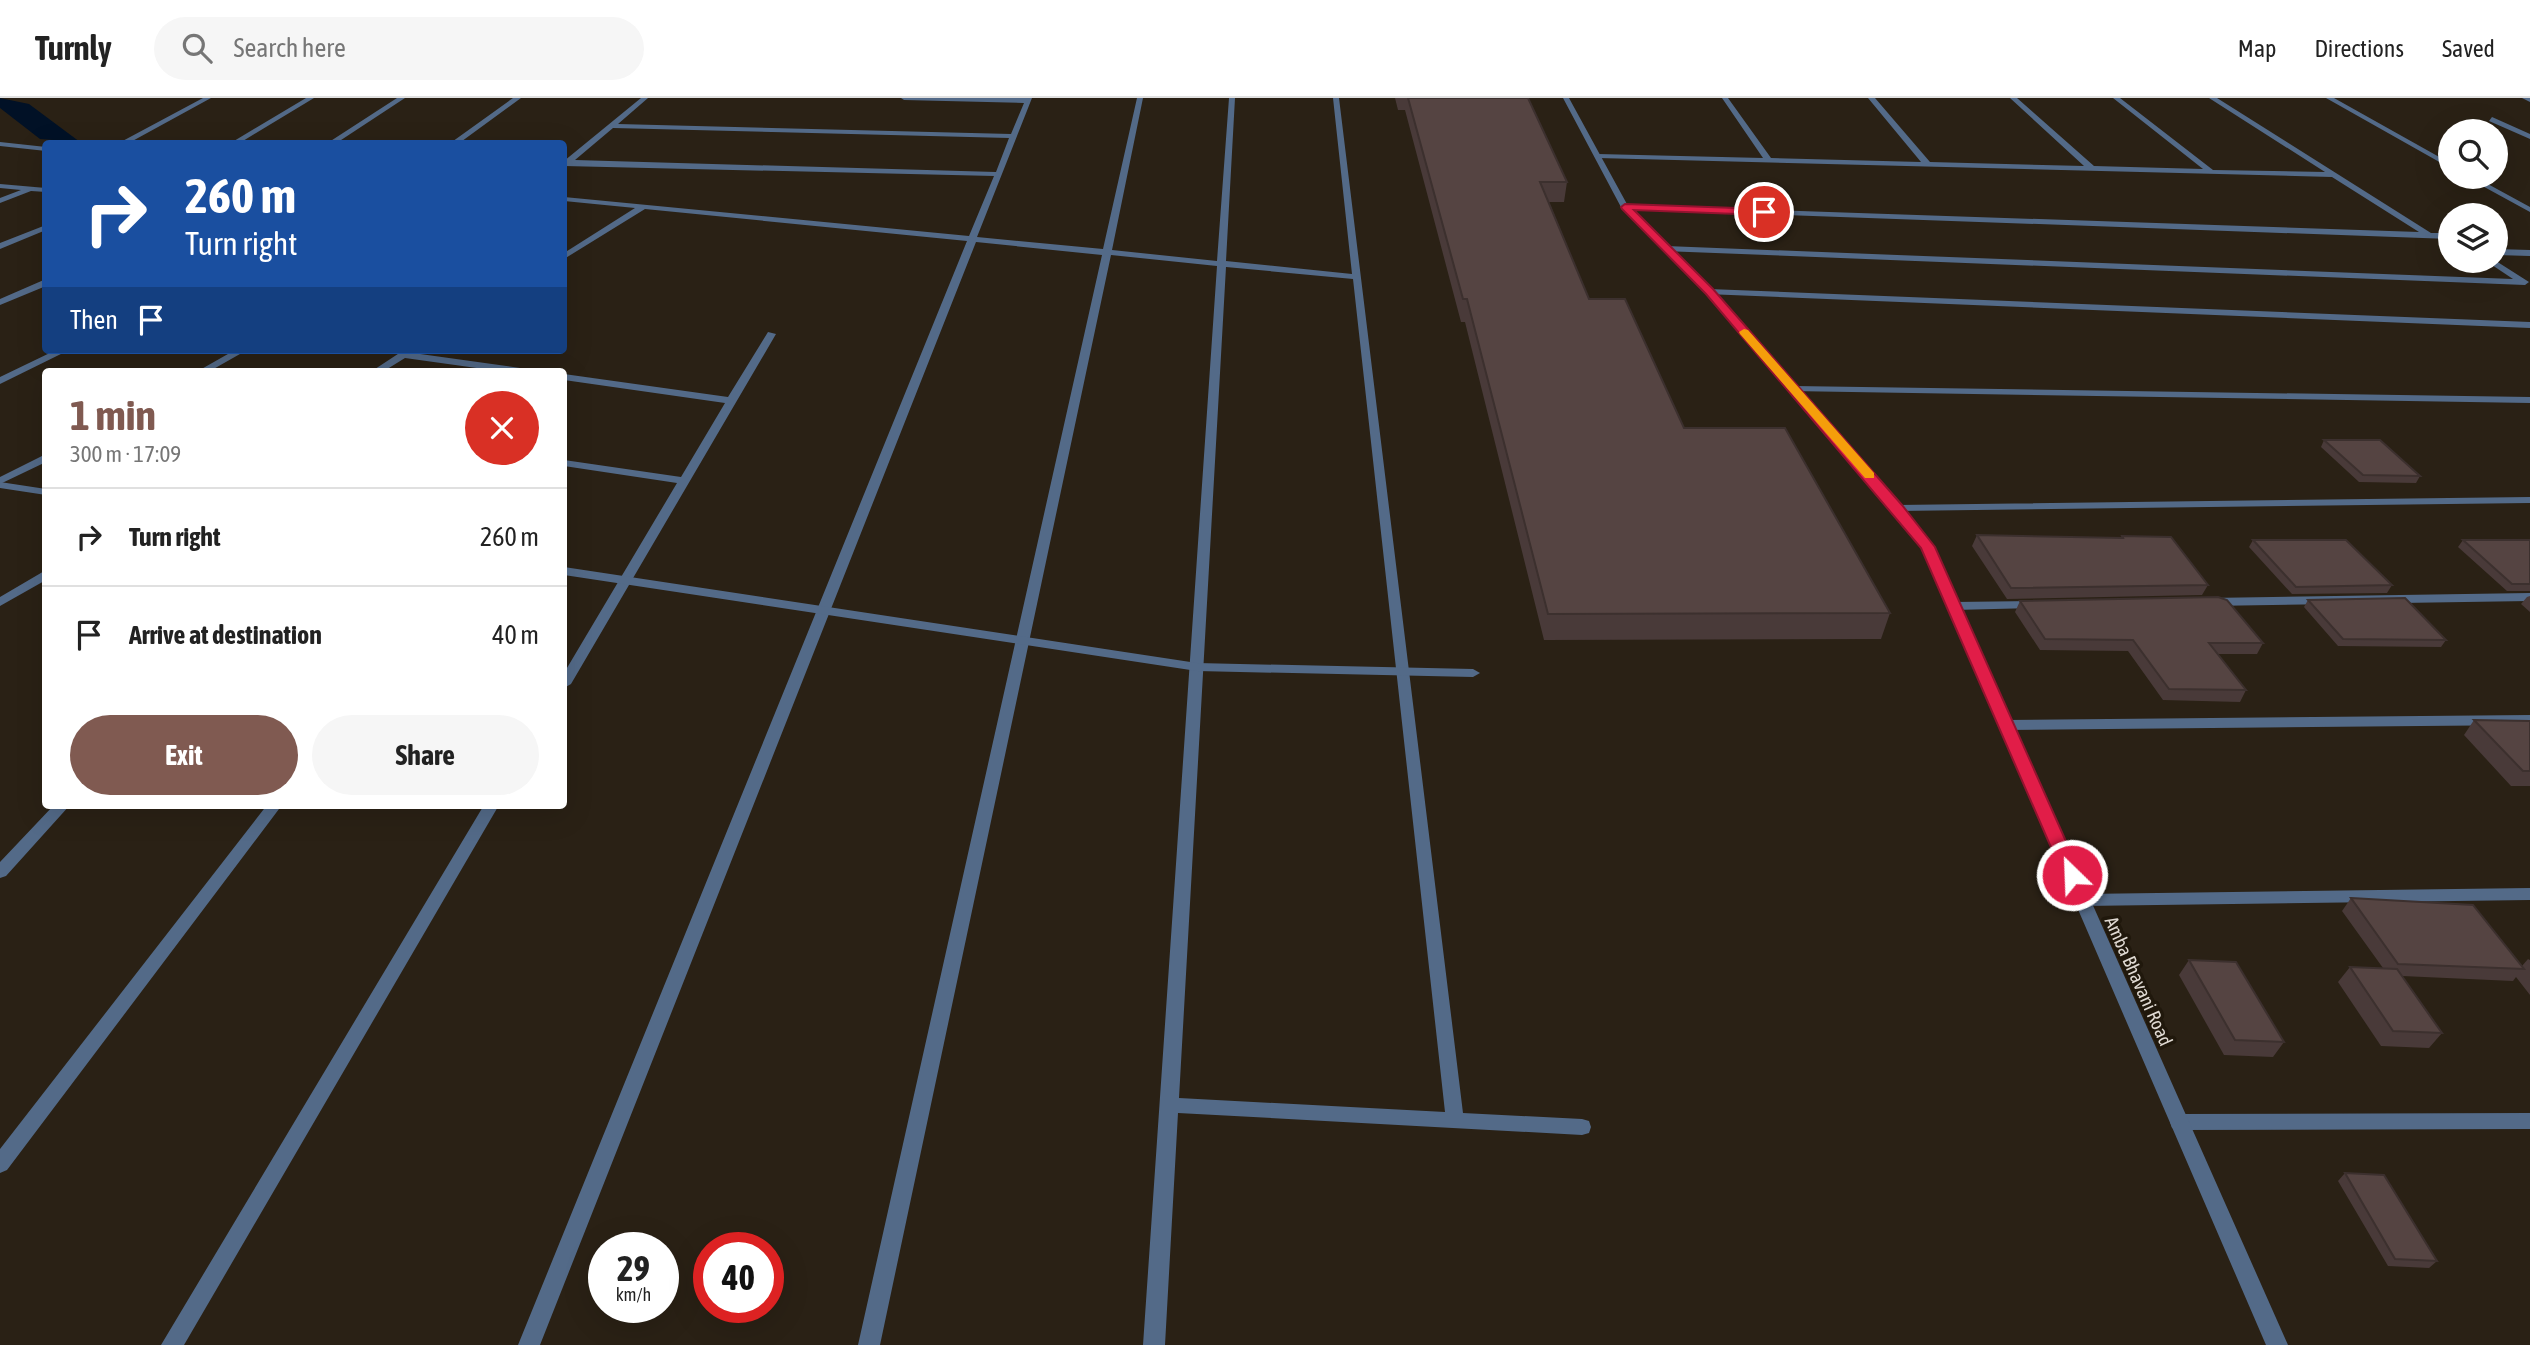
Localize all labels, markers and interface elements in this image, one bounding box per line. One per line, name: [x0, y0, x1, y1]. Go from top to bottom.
search box: [154, 17, 644, 80]
text: Turnly: [35, 29, 112, 67]
icon: search: [178, 29, 216, 67]
text: Search here: [234, 33, 346, 63]
text: Map: [2238, 35, 2276, 62]
text: Directions: [2314, 35, 2404, 62]
text: Saved: [2442, 35, 2495, 62]
map controls: [2438, 119, 2508, 273]
button: search: [2438, 119, 2508, 189]
text: 260 m: [185, 167, 296, 223]
icon: right: [70, 168, 161, 259]
pin: [1734, 182, 1794, 242]
icon: arrive: [1745, 193, 1783, 231]
button: layers: [2438, 203, 2508, 273]
text: Turn right: [185, 225, 298, 262]
icon: arrive: [132, 301, 170, 339]
text: Then: [70, 305, 118, 335]
text: 1 min: [70, 391, 156, 439]
button: close: [465, 391, 539, 465]
text: 300 m · 17:09: [70, 441, 181, 467]
icon: right: [70, 518, 108, 556]
text: Turn right: [129, 522, 220, 552]
text: 260 m: [480, 522, 539, 552]
icon: arrive: [70, 616, 108, 654]
text: Arrive at destination: [129, 620, 322, 650]
text: 40 m: [492, 620, 539, 650]
button: Exit: [70, 715, 298, 795]
button: Share: [312, 715, 539, 795]
position arrow: [2035, 838, 2109, 912]
street label: Amba Bhavani Road: [2101, 913, 2177, 1049]
speed limit sign: 40: [693, 1232, 784, 1323]
text: 29: [617, 1248, 650, 1288]
text: km/h: [616, 1284, 651, 1305]

